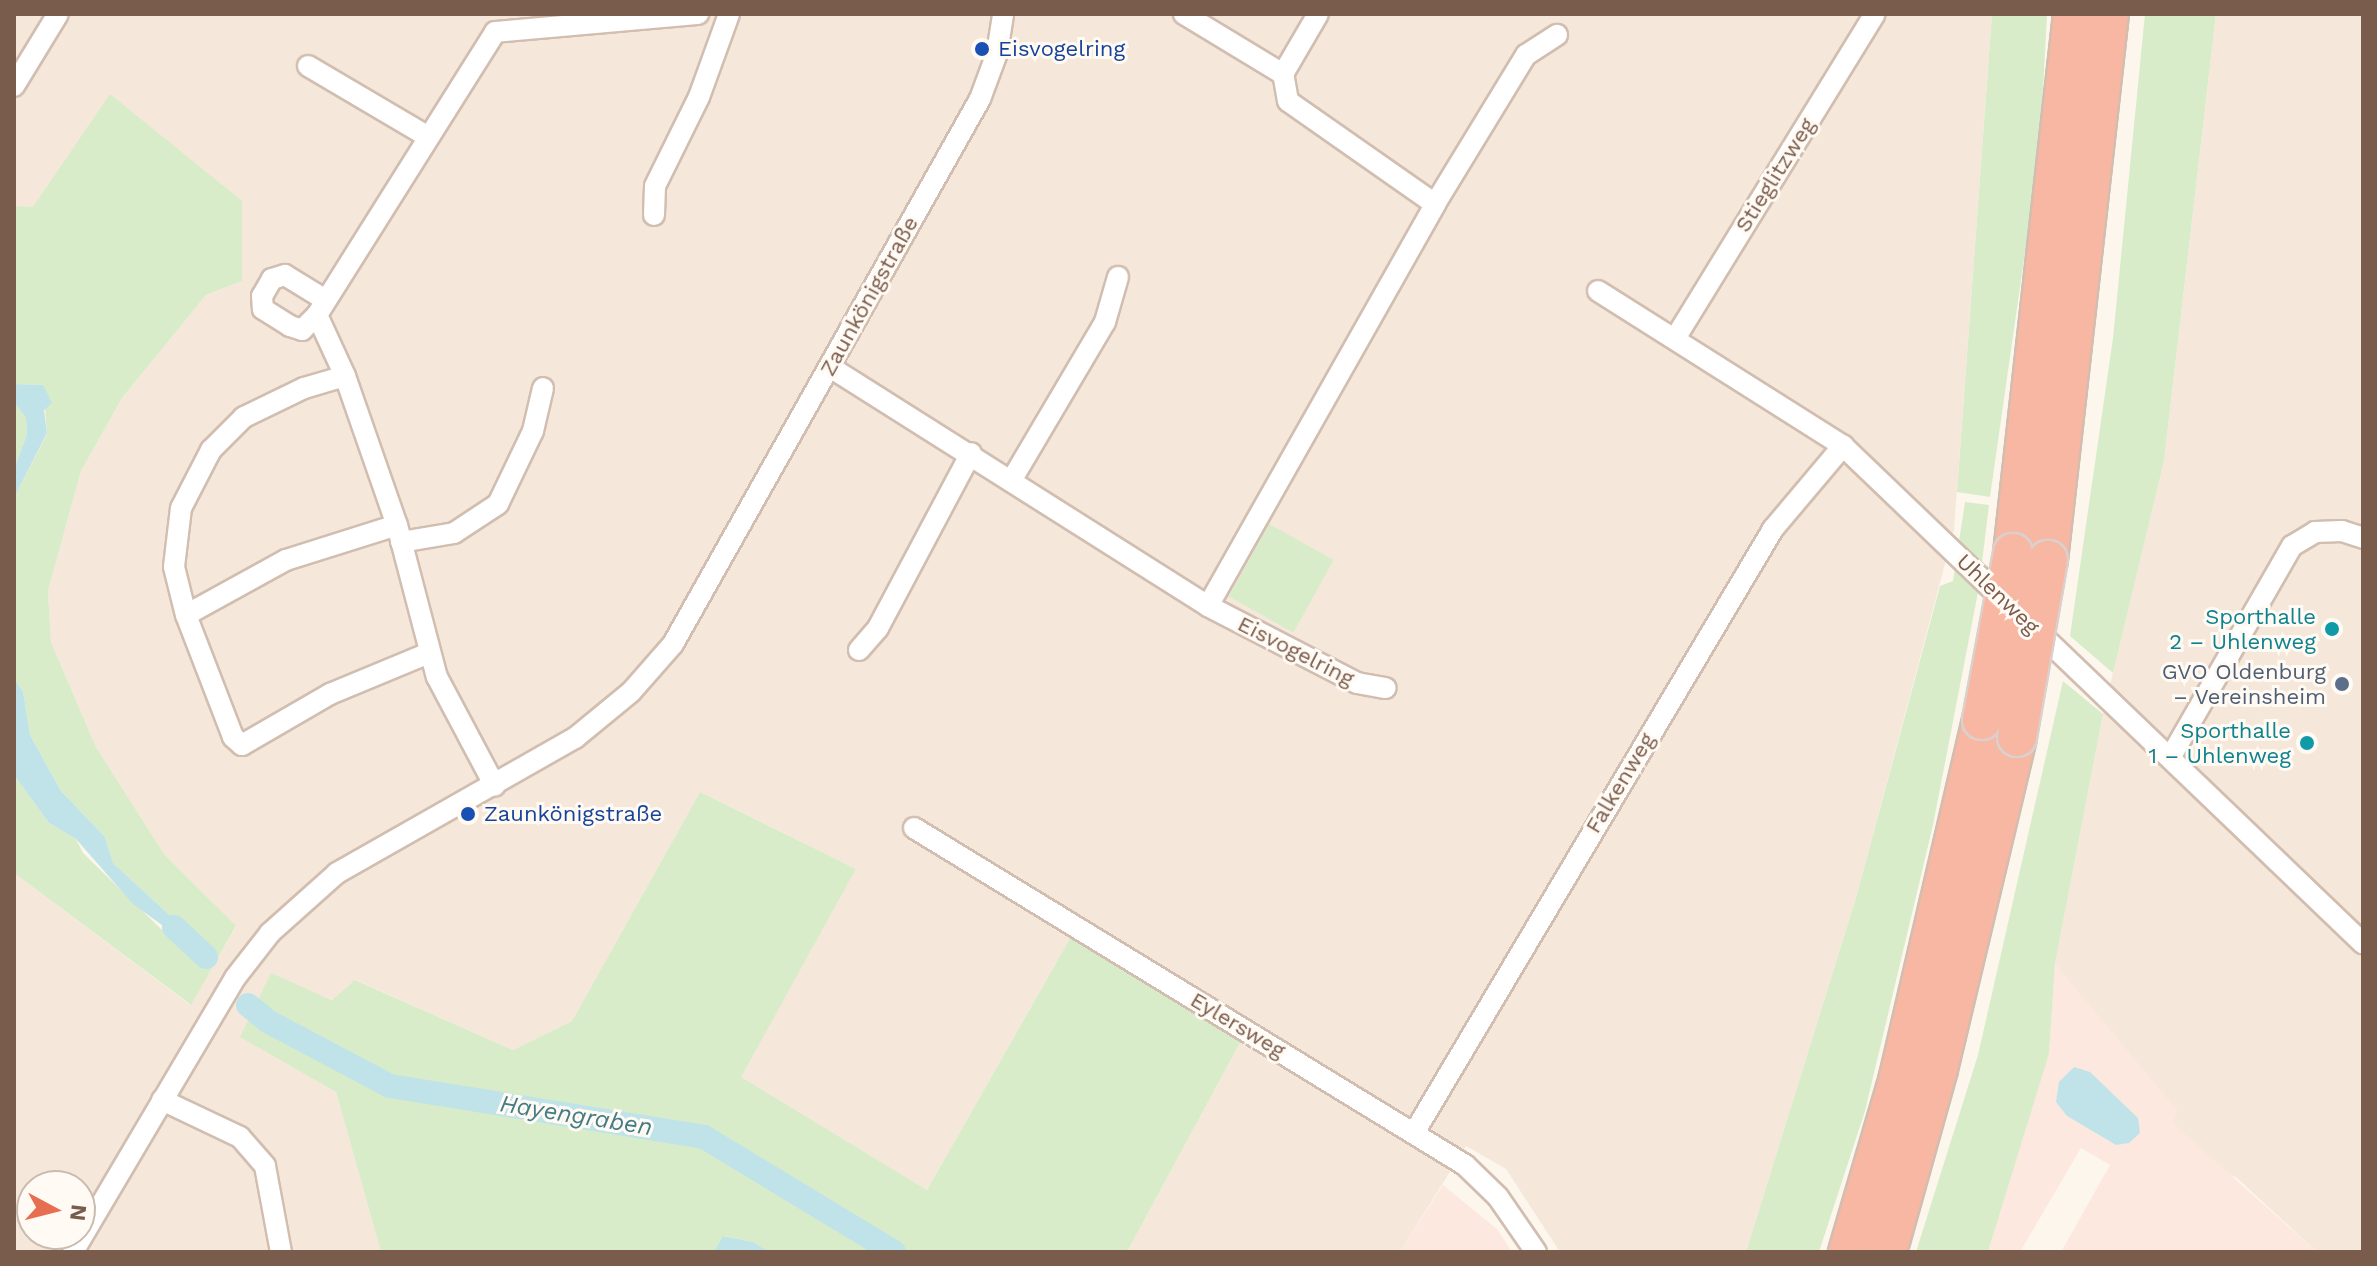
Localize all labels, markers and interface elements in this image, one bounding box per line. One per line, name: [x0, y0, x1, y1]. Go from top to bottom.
place label: Eisvogelring: [998, 36, 1125, 62]
marker: Eisvogelring: [973, 40, 991, 58]
street label: Stieglitzweg: [1729, 113, 1821, 237]
street label: Zaunkönigstraße: [814, 212, 924, 380]
street label: Uhlenweg: [1951, 548, 2045, 640]
place label: Sporthalle 2 – Uhlenweg: [2169, 603, 2316, 654]
street label: Eisvogelring: [1233, 610, 1359, 692]
marker: Sporthalle 2 – Uhlenweg: [2323, 620, 2341, 638]
place label: GVO Oldenburg – Vereinsheim: [2162, 658, 2326, 710]
marker: GVO Oldenburg – Vereinsheim: [2333, 675, 2351, 693]
place label: Sporthalle 1 – Uhlenweg: [2148, 717, 2291, 768]
street label: Falkenweg: [1580, 728, 1660, 838]
marker: Sporthalle 1 – Uhlenweg: [2298, 734, 2316, 752]
place label: Zaunkönigstraße: [484, 801, 662, 827]
marker: Zaunkönigstraße: [459, 805, 477, 823]
street label: Eylersweg: [1186, 986, 1290, 1064]
water label: Hayengraben: [498, 1090, 654, 1142]
north arrow: [16, 1170, 96, 1250]
text: N: [65, 1203, 92, 1222]

